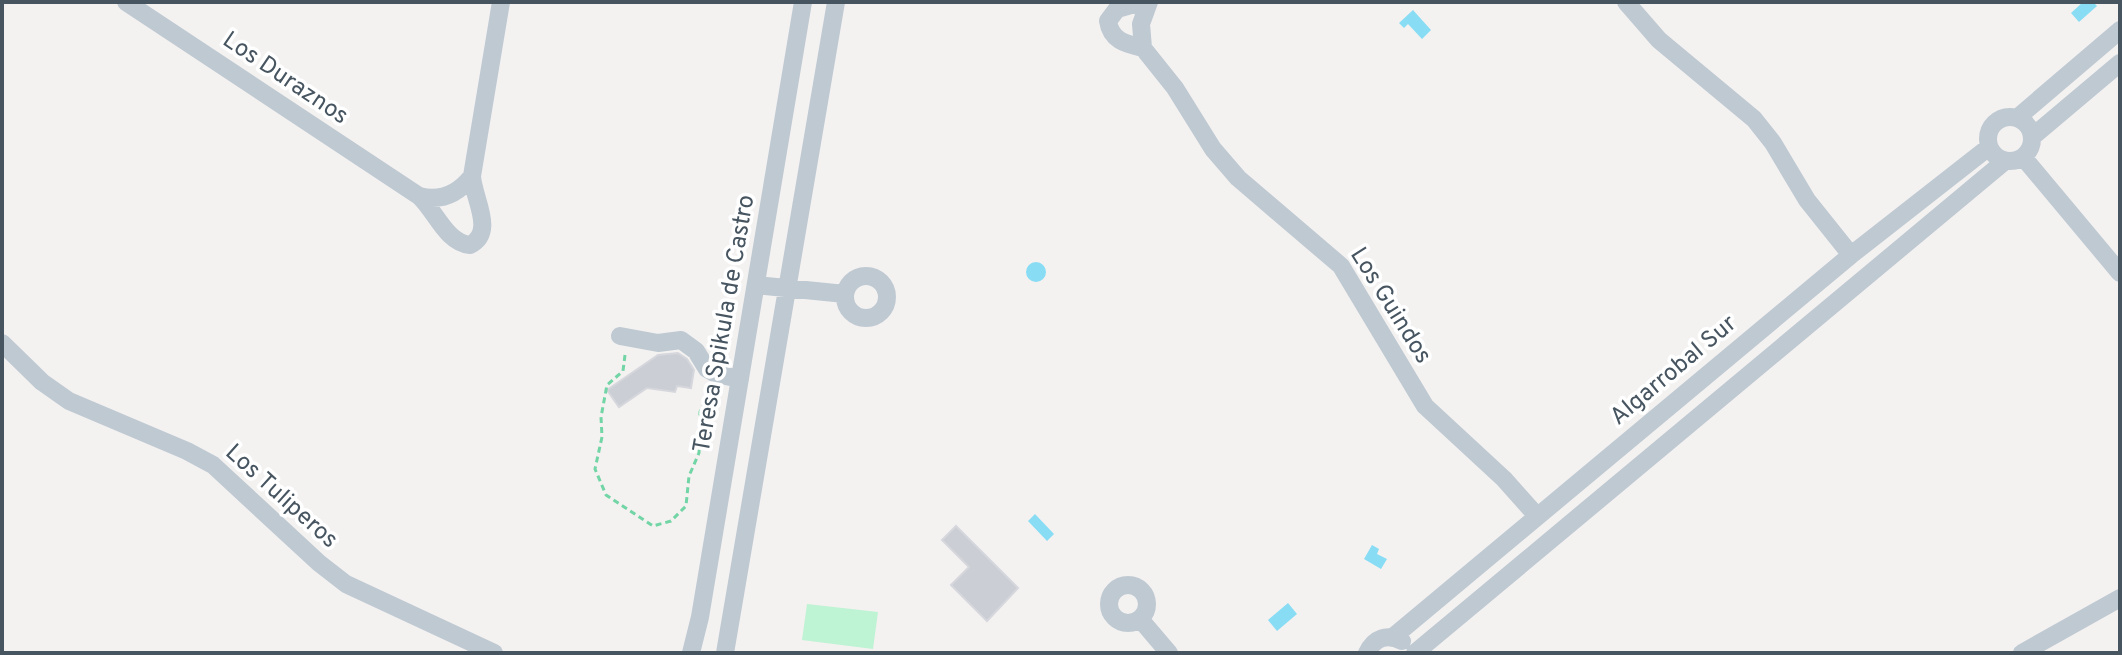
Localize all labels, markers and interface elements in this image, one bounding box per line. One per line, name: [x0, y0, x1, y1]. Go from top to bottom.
street label: Los Duraznos: [216, 26, 354, 132]
street label: Teresa Spikula de Castro: [688, 193, 762, 455]
street label: Los Guindos: [1342, 242, 1438, 370]
street label: Algarrobal Sur: [1604, 309, 1744, 433]
street label: Los Tuliperos: [218, 438, 344, 556]

